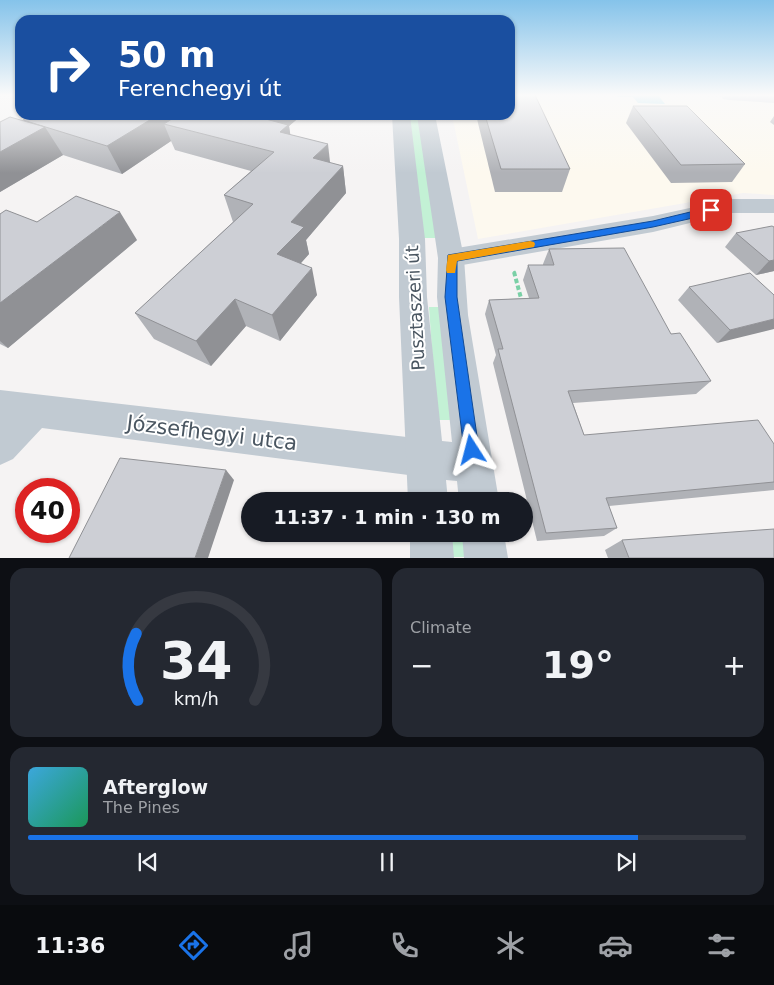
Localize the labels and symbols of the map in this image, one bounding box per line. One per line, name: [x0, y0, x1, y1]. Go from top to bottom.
pin: [690, 189, 732, 231]
street label: Pusztaszeri út: [401, 245, 429, 371]
street label: Józsefhegyi utca: [123, 410, 299, 455]
position arrow: [445, 423, 497, 475]
speed limit sign: 40: [15, 478, 80, 543]

